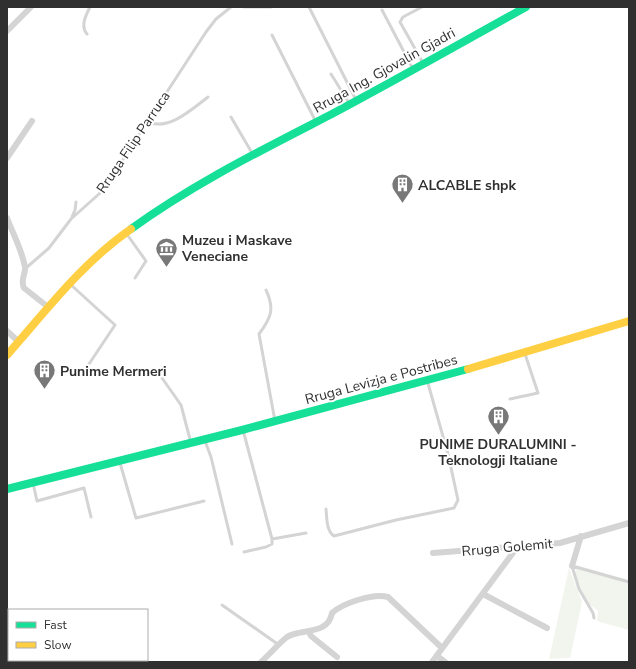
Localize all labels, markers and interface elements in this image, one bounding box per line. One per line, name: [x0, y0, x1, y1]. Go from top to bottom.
street label: Rruga Ing. Gjovalin Gjadri: [310, 23, 459, 118]
street label: Rruga Filip Parruca: [92, 88, 175, 197]
building icon: ALCABLE shpk: [389, 172, 415, 205]
place label: ALCABLE shpk: [418, 176, 517, 195]
place label: Muzeu i Maskave Veneciane: [181, 231, 292, 266]
museum icon: Muzeu i Maskave Veneciane: [153, 235, 179, 268]
street label: Rruga Levizja e Postribes: [303, 350, 460, 409]
building icon: Punime Mermeri: [32, 358, 58, 391]
place label: Punime Mermeri: [60, 362, 167, 381]
building icon: PUNIME DURALUMINI - Teknologji Italiane: [485, 403, 511, 436]
place label: PUNIME DURALUMINI - Teknologji Italiane: [419, 435, 577, 470]
street label: Rruga Golemit: [461, 534, 553, 561]
legend: [8, 609, 148, 661]
text: Fast: [44, 617, 67, 633]
text: Slow: [44, 637, 72, 653]

